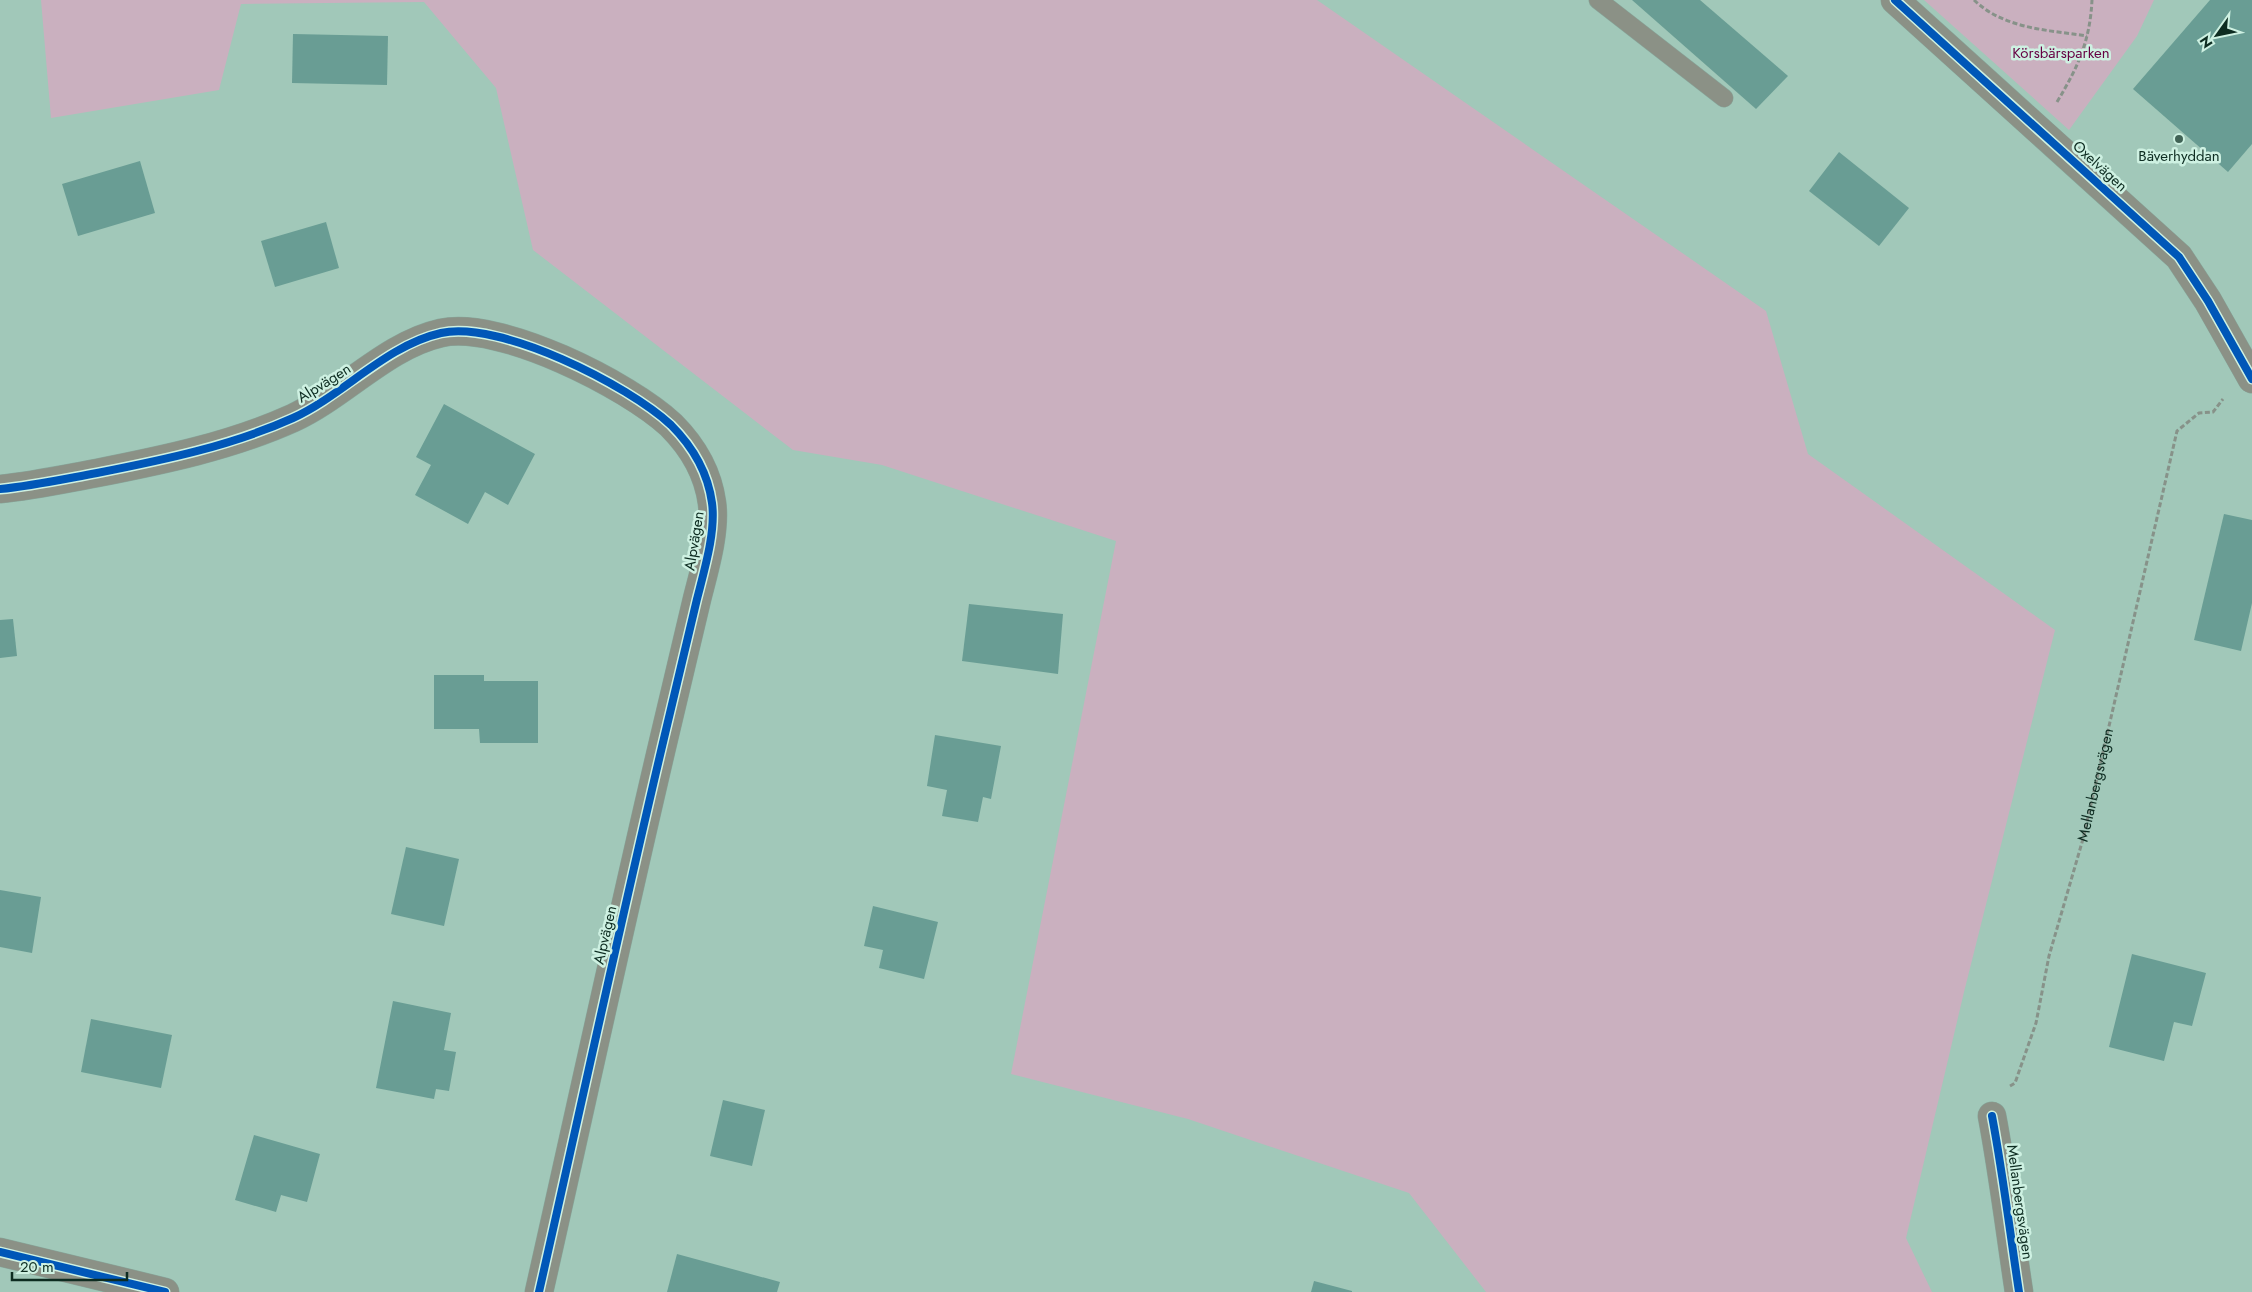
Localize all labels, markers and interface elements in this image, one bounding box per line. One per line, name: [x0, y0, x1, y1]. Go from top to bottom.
north arrow: [2192, 10, 2242, 60]
text: N: [2195, 32, 2218, 52]
park label: Körsbärsparken: [2012, 42, 2110, 64]
marker: Bäverhyddan: [2173, 133, 2185, 145]
street label: Oxelvägen: [2068, 135, 2132, 197]
place label: Bäverhyddan: [2138, 145, 2220, 167]
street label: Alpvägen: [293, 358, 355, 408]
street label: Alpvägen: [678, 510, 710, 572]
street label: Mellanbergsvägen: [2072, 726, 2119, 844]
street label: Alpvägen: [588, 903, 622, 967]
street label: Mellanbergsvägen: [2001, 1143, 2039, 1261]
scale bar: [12, 1250, 128, 1282]
text: 20 m: [20, 1256, 54, 1278]

